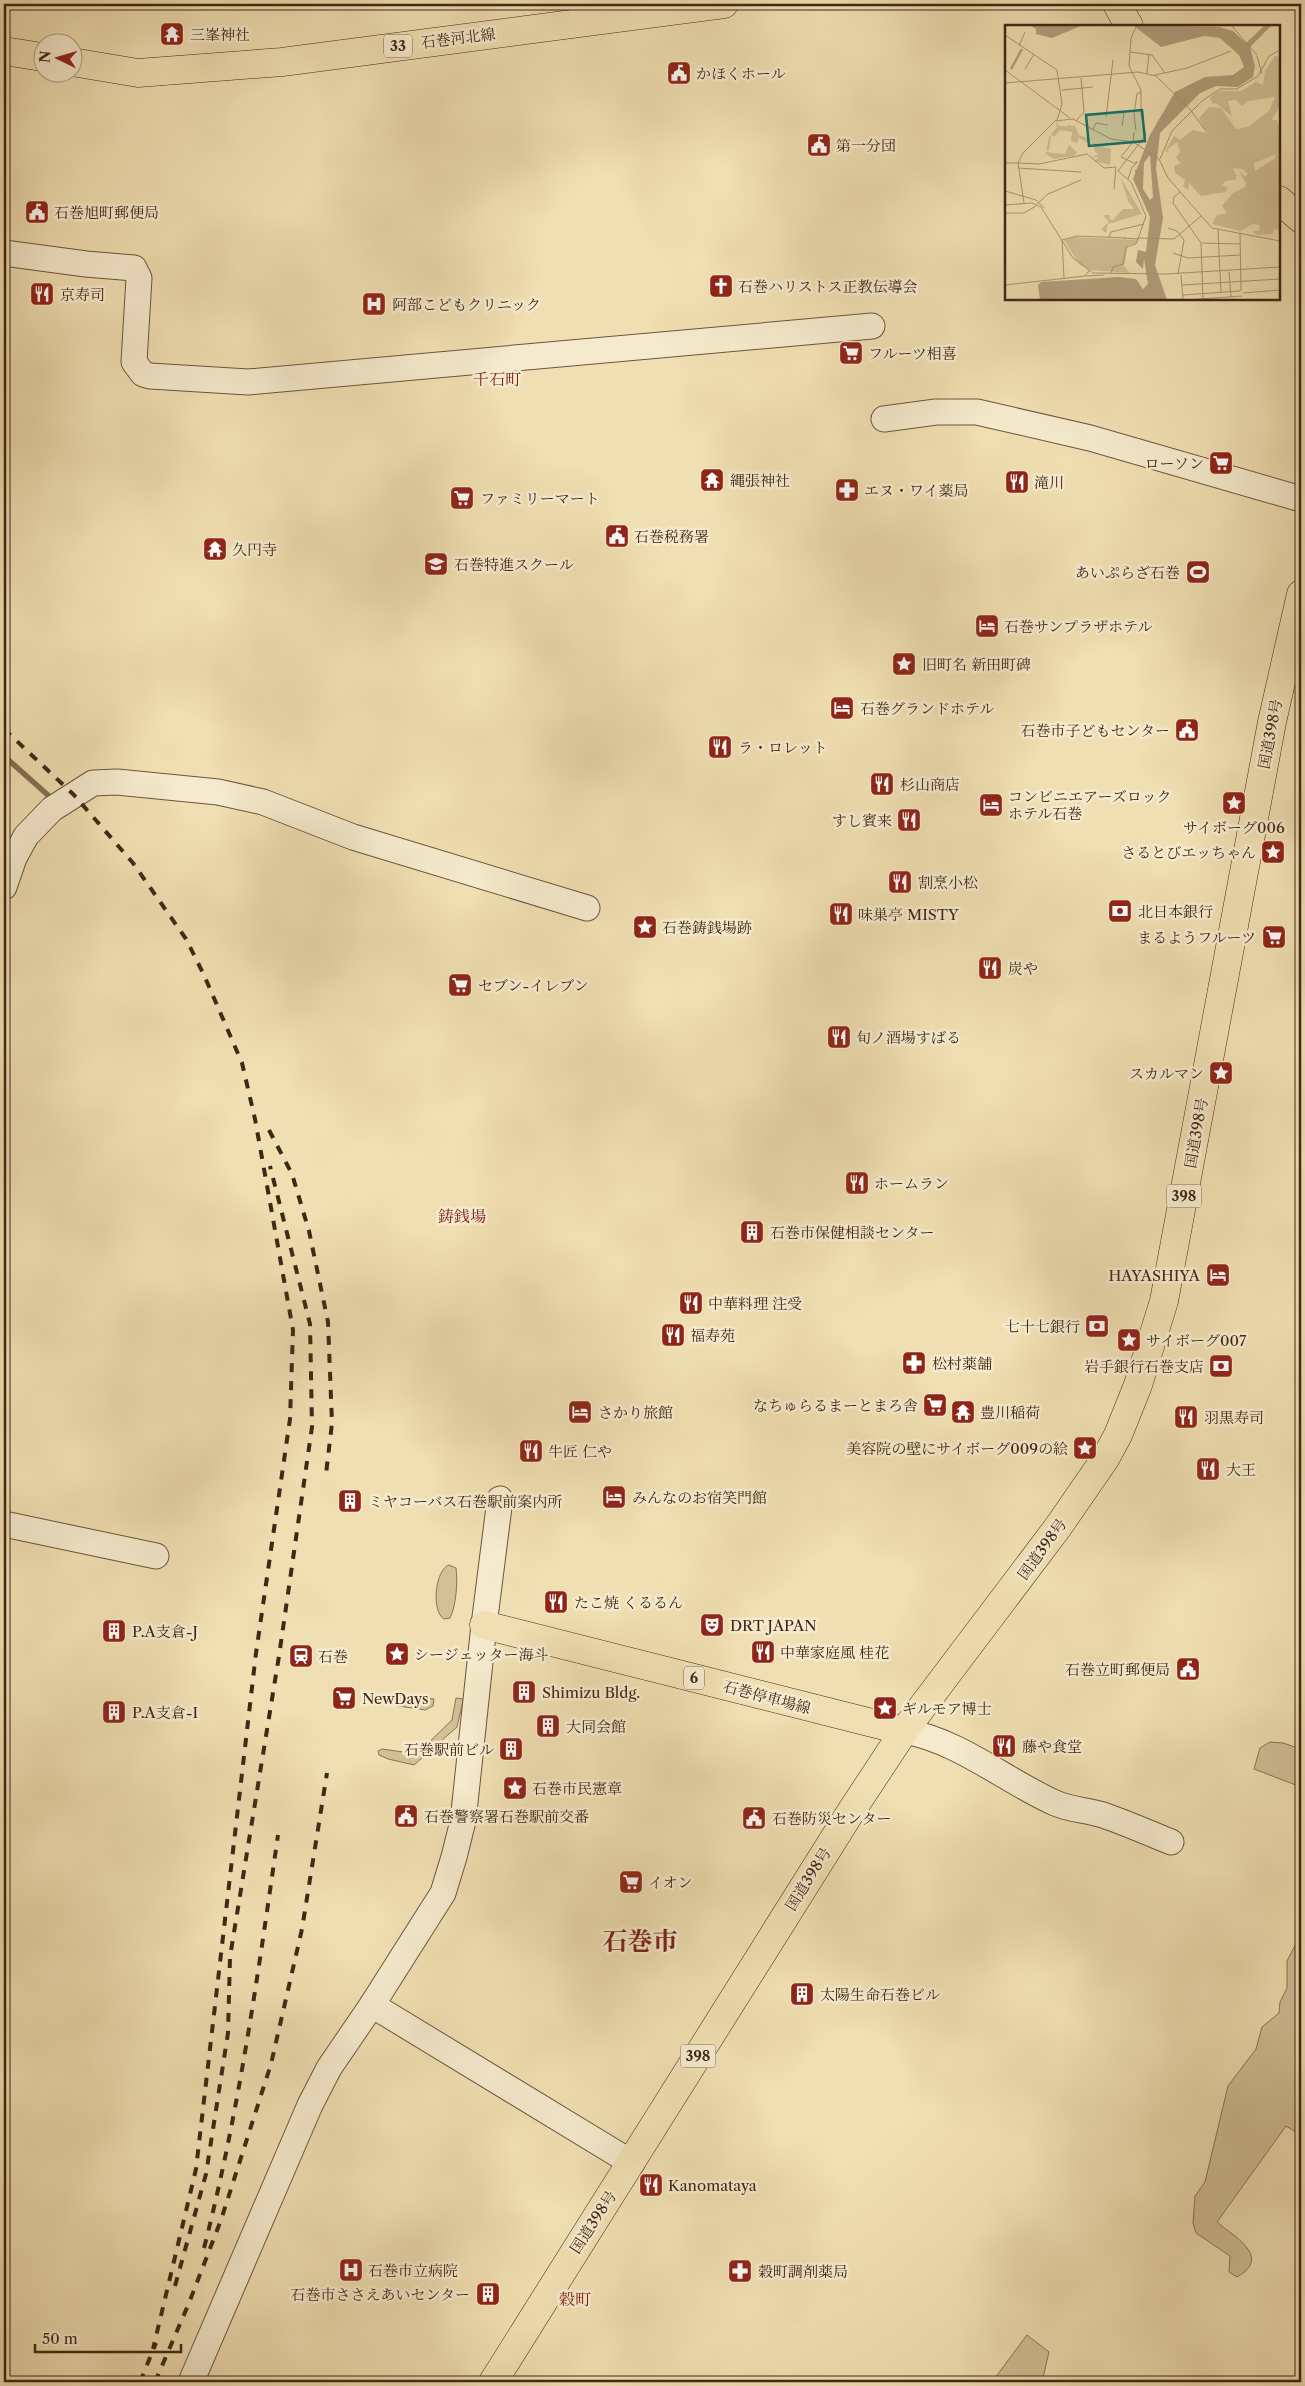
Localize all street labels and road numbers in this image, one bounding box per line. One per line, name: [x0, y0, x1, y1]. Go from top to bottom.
street label: 石巻河北線: [420, 24, 496, 52]
road number: 33: [384, 34, 412, 58]
street label: 国道398号: [1254, 697, 1286, 771]
street label: 国道398号: [1180, 1096, 1212, 1170]
road number: 398: [1166, 1184, 1202, 1208]
street label: 国道398号: [1013, 1515, 1071, 1583]
road number: 6: [684, 1666, 704, 1690]
street label: 石巻停車場線: [721, 1676, 813, 1718]
street label: 国道398号: [781, 1844, 835, 1914]
road number: 398: [680, 2044, 716, 2068]
street label: 国道398号: [566, 2187, 620, 2257]

